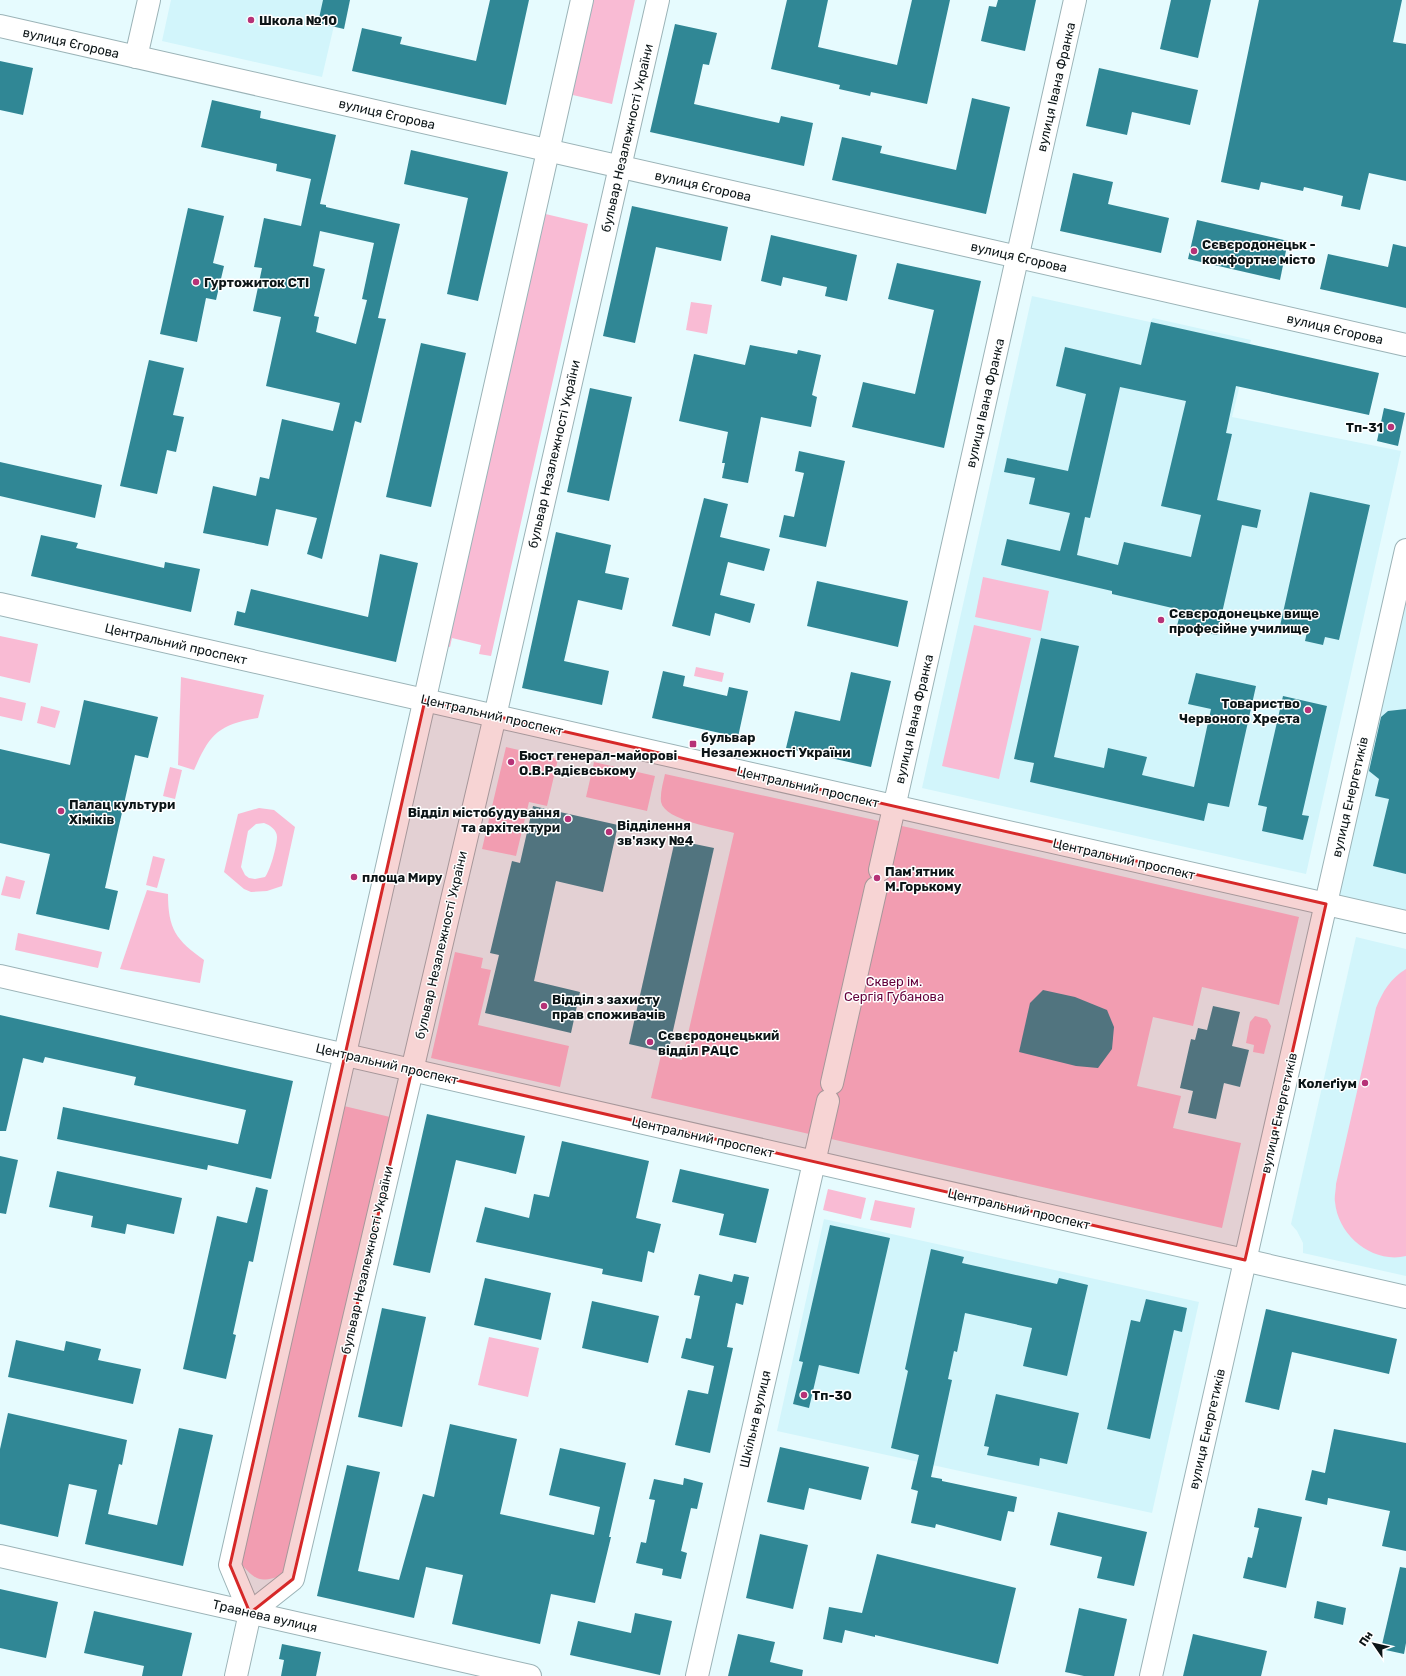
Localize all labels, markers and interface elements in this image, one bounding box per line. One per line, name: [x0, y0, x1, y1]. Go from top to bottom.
place label: Школа №10: [259, 13, 337, 28]
marker: Школа №10: [246, 15, 256, 25]
street label: вулиця Івана Франка: [1034, 21, 1078, 153]
street label: вулиця Єгорова: [21, 25, 121, 61]
street label: бульвар Незалежності України: [598, 42, 656, 234]
street label: вулиця Єгорова: [337, 96, 437, 132]
street label: вулиця Єгорова: [653, 168, 753, 204]
place label: Сєвєродонецьк - комфортне місто: [1202, 237, 1316, 267]
street label: вулиця Єгорова: [969, 239, 1069, 275]
marker: Сєвєродонецьк - комфортне місто: [1189, 246, 1199, 256]
place label: Гуртожиток СТІ: [204, 275, 309, 290]
marker: Гуртожиток СТІ: [191, 277, 201, 287]
street label: вулиця Єгорова: [1285, 311, 1385, 347]
street label: вулиця Івана Франка: [963, 337, 1007, 469]
street label: бульвар Незалежності України: [525, 358, 583, 550]
place label: Тп-31: [1346, 420, 1383, 435]
marker: Тп-31: [1386, 422, 1396, 432]
place label: Сєвєродонецьке вище професійне училище: [1169, 606, 1319, 636]
marker: Сєвєродонецьке вище професійне училище: [1156, 615, 1166, 625]
street label: Центральний проспект: [103, 620, 249, 668]
street label: вулиця Івана Франка: [892, 653, 936, 785]
street label: Центральний проспект: [419, 691, 565, 739]
place label: Товариство Червоного Хреста: [1179, 696, 1300, 726]
marker: Товариство Червоного Хреста: [1303, 705, 1313, 715]
place label: бульвар Незалежності України: [701, 730, 851, 760]
street label: вулиця Енергетиків: [1329, 735, 1371, 859]
marker: бульвар Незалежності України: [688, 739, 698, 749]
place label: Бюст генерал-майорові О.В.Радієвському: [519, 748, 677, 778]
marker: Бюст генерал-майорові О.В.Радієвському: [506, 757, 516, 767]
street label: Центральний проспект: [735, 763, 881, 811]
place label: Палац культури Хіміків: [69, 797, 175, 827]
place label: Відділ містобудування та архітектури: [408, 805, 560, 835]
marker: Палац культури Хіміків: [56, 806, 66, 816]
marker: Відділ містобудування та архітектури: [563, 814, 573, 824]
place label: Відділення зв'язку №4: [617, 818, 694, 848]
marker: Відділення зв'язку №4: [604, 827, 614, 837]
street label: Центральний проспект: [1051, 835, 1197, 883]
street label: бульвар Незалежності України: [412, 849, 470, 1041]
place label: Пам'ятник М.Горькому: [885, 864, 962, 894]
place label: площа Миру: [362, 870, 443, 885]
marker: площа Миру: [349, 872, 359, 882]
marker: Пам'ятник М.Горькому: [872, 873, 882, 883]
park label: Сквер ім. Сергія Губанова: [844, 974, 944, 1004]
place label: Відділ з захисту прав споживачів: [552, 992, 666, 1022]
marker: Відділ з захисту прав споживачів: [539, 1001, 549, 1011]
place label: Сєвєродонецький відділ РАЦС: [658, 1028, 779, 1058]
marker: Сєвєродонецький відділ РАЦС: [645, 1037, 655, 1047]
street label: Центральний проспект: [314, 1040, 460, 1088]
street label: вулиця Енергетиків: [1258, 1051, 1300, 1175]
place label: Колеґіум: [1298, 1076, 1357, 1091]
marker: Колеґіум: [1360, 1078, 1370, 1088]
street label: Центральний проспект: [630, 1113, 776, 1161]
street label: бульвар Незалежності України: [338, 1164, 396, 1356]
street label: Центральний проспект: [946, 1185, 1092, 1233]
street label: вулиця Енергетиків: [1186, 1367, 1228, 1491]
street label: Шкільна вулиця: [737, 1369, 773, 1469]
place label: Тп-30: [812, 1388, 852, 1403]
marker: Тп-30: [799, 1390, 809, 1400]
street label: Травнева вулиця: [211, 1597, 319, 1635]
north arrow: [1354, 1624, 1394, 1664]
text: Пн: [1356, 1629, 1376, 1649]

